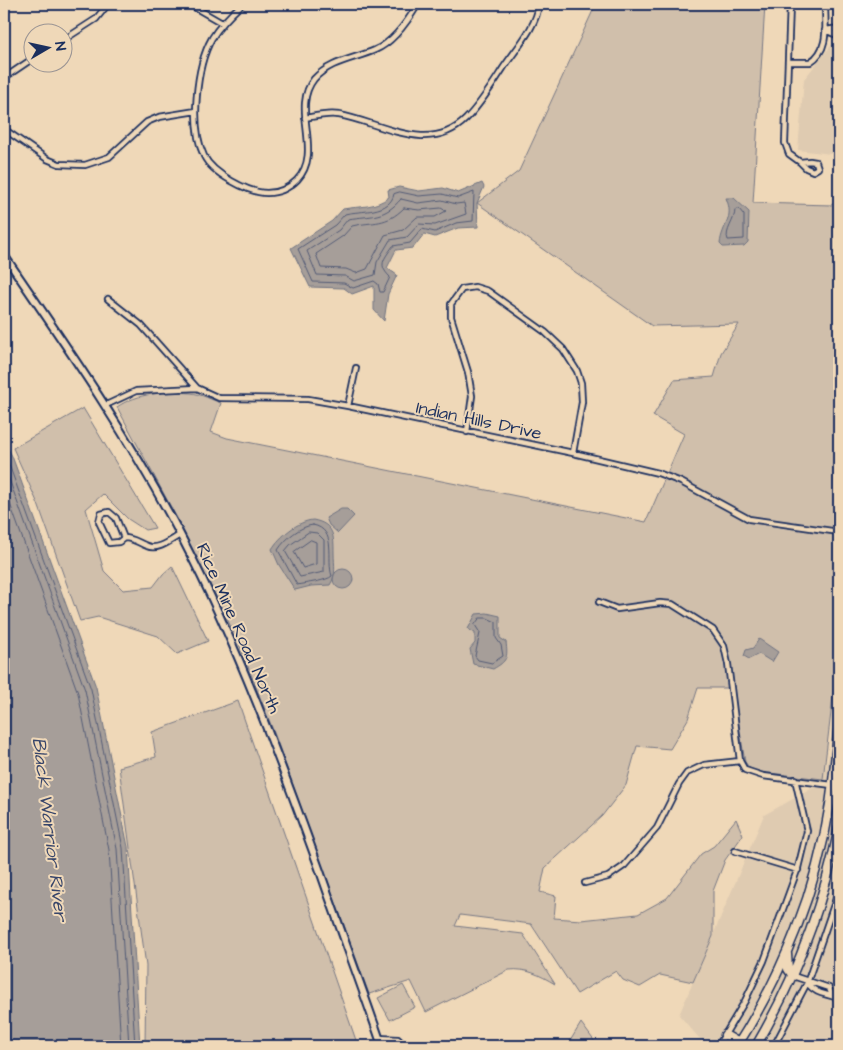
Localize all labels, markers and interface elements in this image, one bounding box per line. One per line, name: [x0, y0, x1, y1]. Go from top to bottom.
north arrow: [22, 22, 72, 72]
text: N: [49, 40, 70, 52]
street label: Indian Hills Drive: [414, 395, 544, 446]
street label: Rice Mine Road North: [190, 539, 287, 717]
water label: Black Warrior River: [25, 736, 74, 925]

